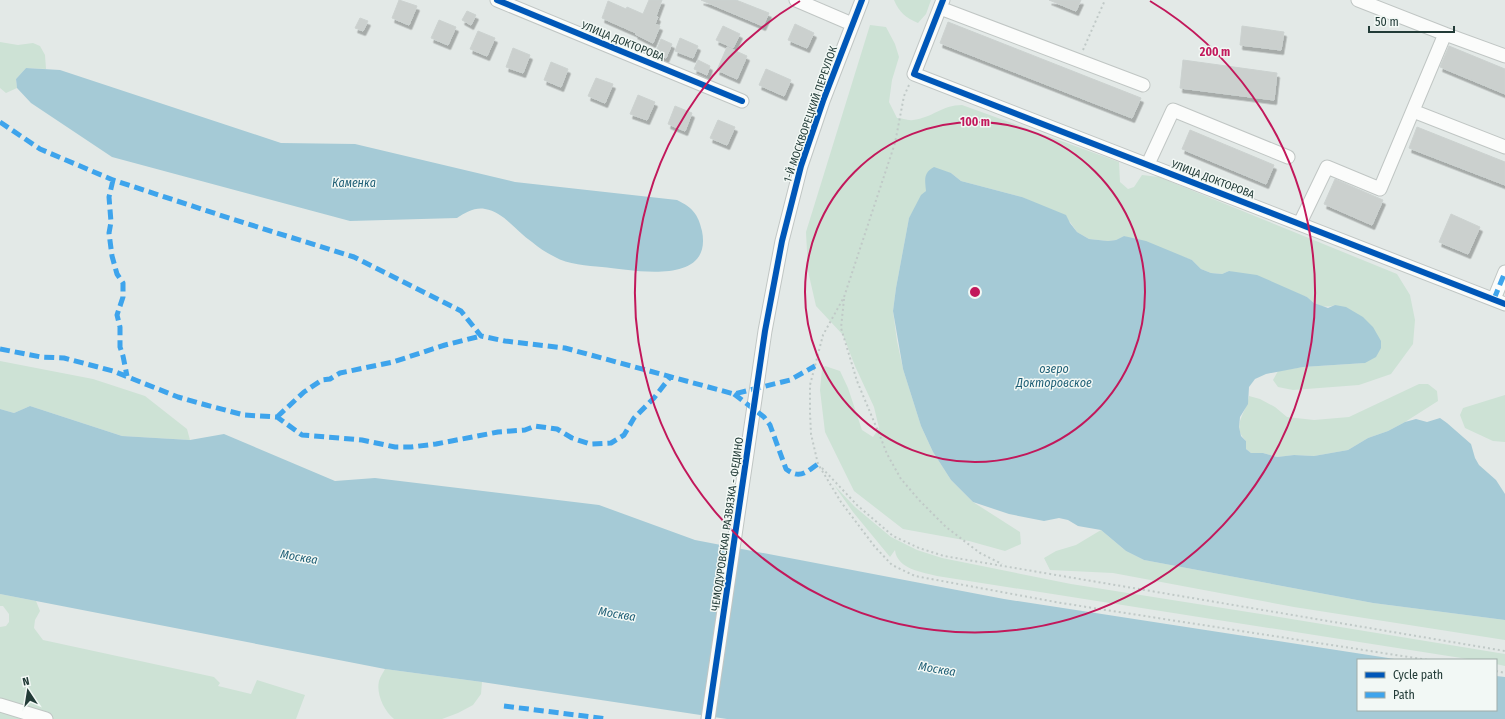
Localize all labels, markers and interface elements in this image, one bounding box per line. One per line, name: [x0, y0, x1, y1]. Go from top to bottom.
scale bar: [1369, 8, 1454, 34]
text: 50 m: [1375, 15, 1399, 29]
street label: УЛИЦА ДОКТОРОВА: [579, 19, 666, 64]
street label: 1-Й МОСКВОРЕЦКИЙ ПЕРЕУЛОК: [781, 44, 840, 184]
text: 200 m: [1199, 45, 1230, 59]
text: 100 m: [960, 115, 990, 129]
street label: УЛИЦА ДОКТОРОВА: [1168, 157, 1257, 201]
water label: Каменка: [332, 176, 376, 190]
centre of rings: [968, 285, 982, 299]
water label: озеро Докторовское: [1015, 362, 1092, 390]
street label: ЧЕМОДУРОВСКАЯ РАЗВЯЗКА - ФЕДИНО: [709, 436, 746, 612]
water label: Москва: [279, 547, 319, 567]
water label: Москва: [597, 604, 637, 624]
water label: Москва: [917, 659, 957, 679]
legend: [1357, 659, 1497, 711]
text: Cycle path: [1393, 668, 1443, 682]
north arrow: [8, 671, 48, 711]
text: N: [21, 675, 31, 689]
text: Path: [1393, 688, 1415, 702]

